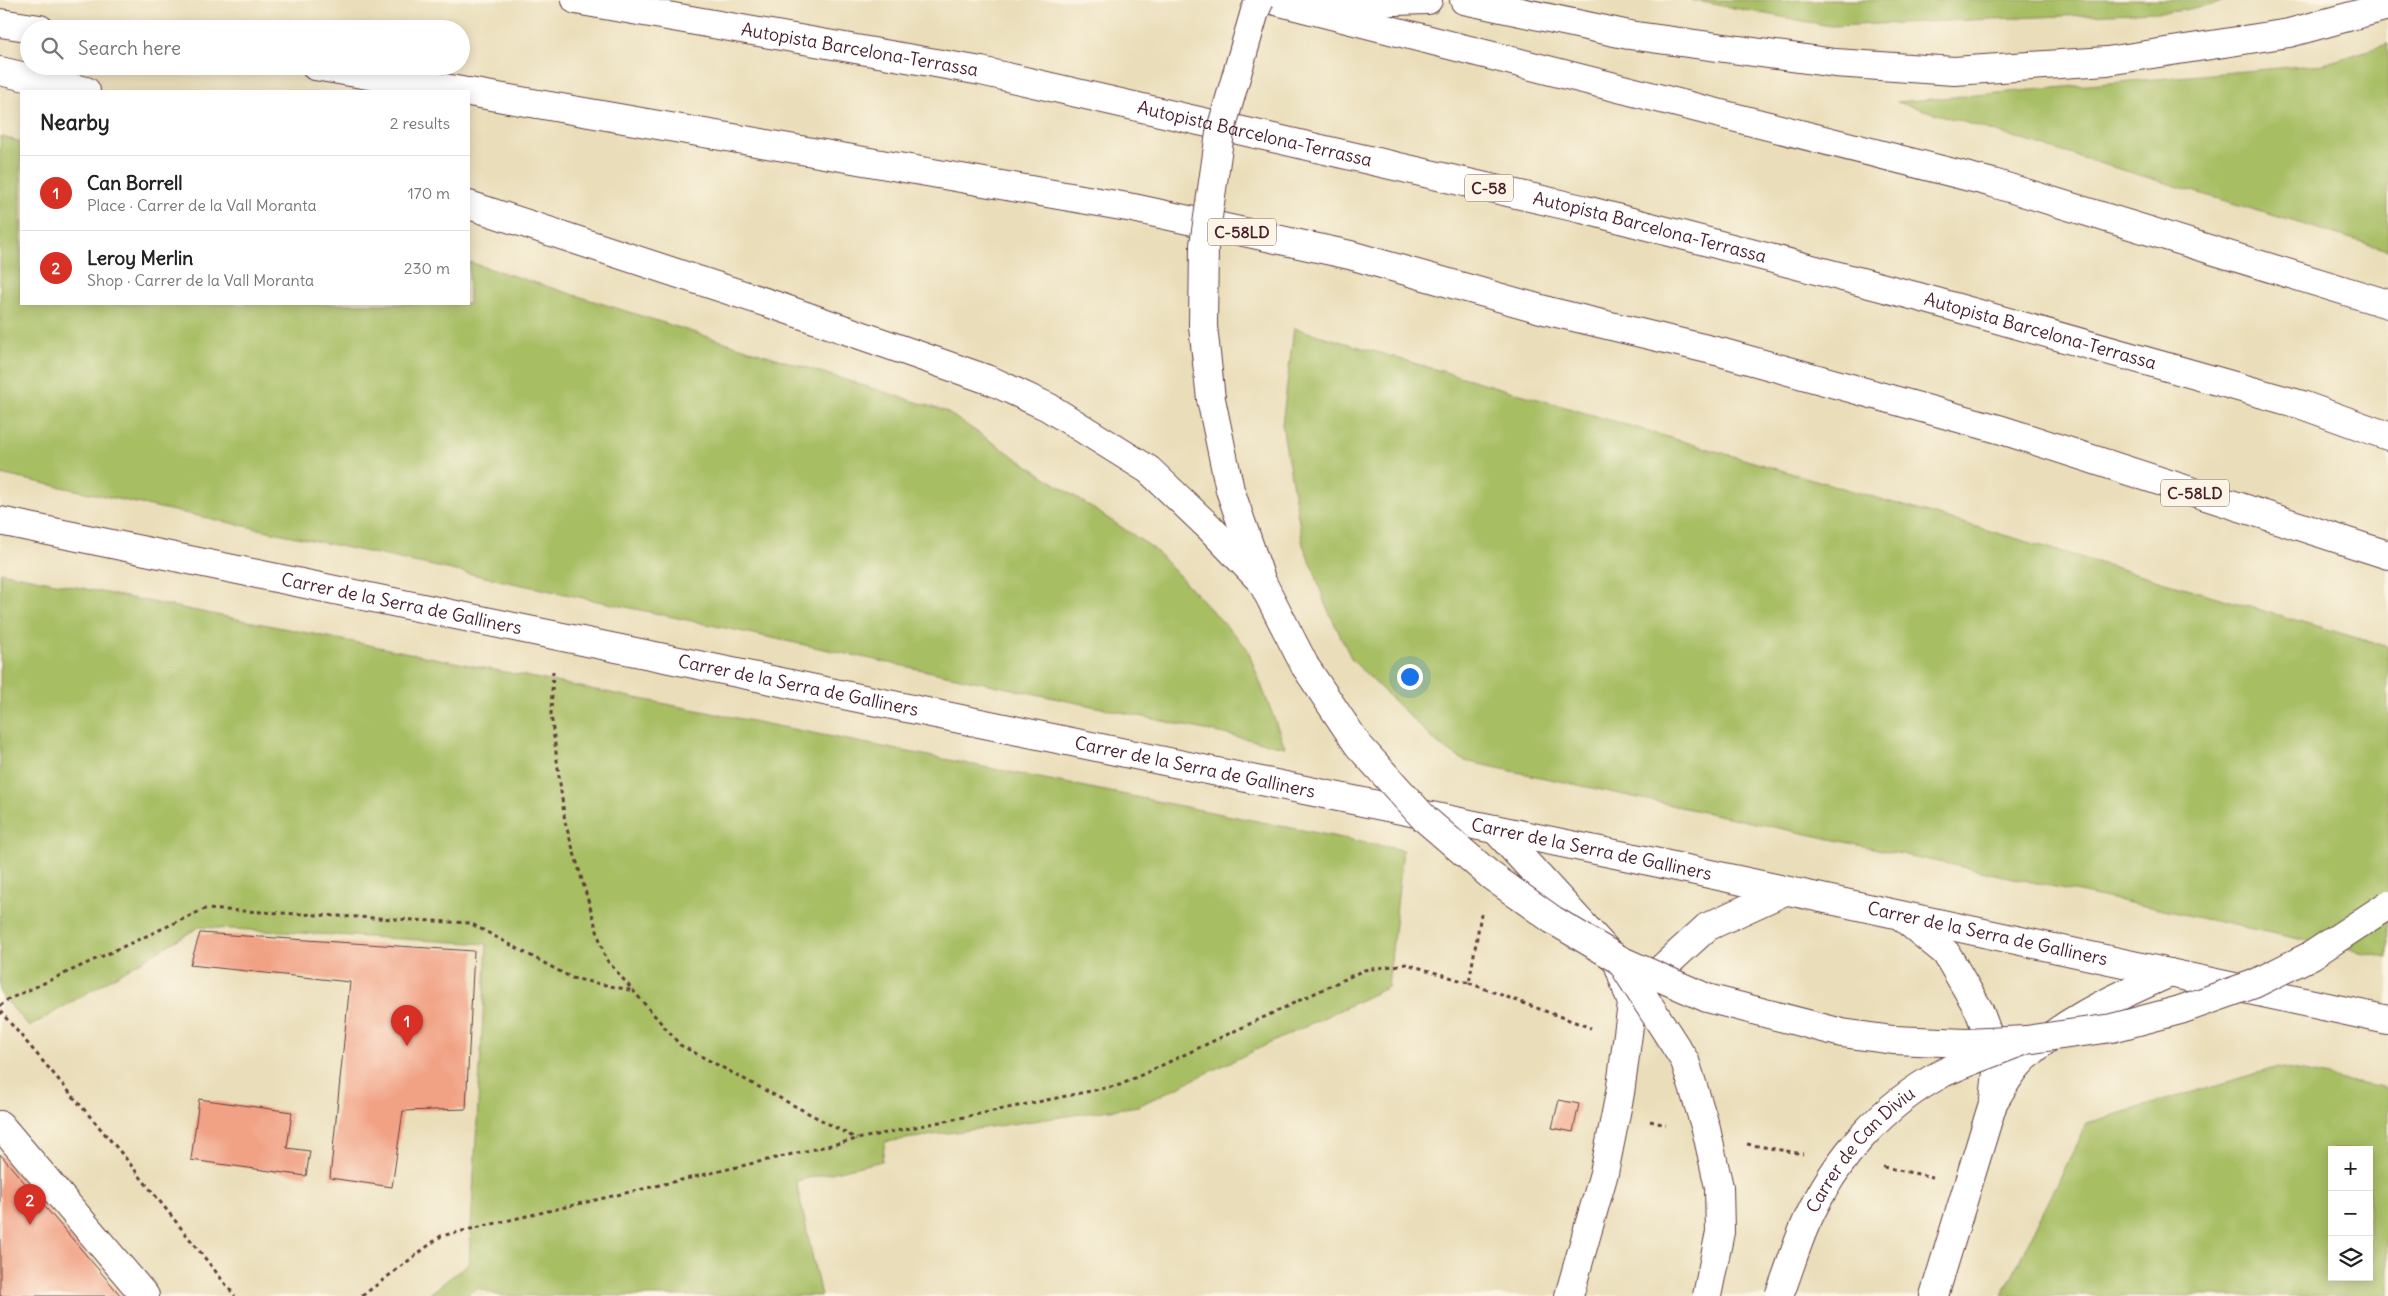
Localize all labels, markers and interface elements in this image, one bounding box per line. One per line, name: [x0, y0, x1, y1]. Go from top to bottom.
street label: Autopista Barcelona-Terrassa: [740, 17, 980, 81]
search box: [20, 20, 470, 75]
icon: search: [38, 34, 66, 62]
text: Search here: [78, 36, 181, 60]
street label: Autopista Barcelona-Terrassa: [1135, 95, 1374, 171]
text: Nearby: [40, 109, 110, 136]
text: 2 results: [390, 113, 450, 133]
text: Can Borrell: [87, 171, 183, 195]
road number: C-58: [1465, 174, 1513, 202]
text: 1: [53, 183, 59, 203]
text: 170 m: [407, 183, 450, 203]
street label: Autopista Barcelona-Terrassa: [1531, 186, 1769, 268]
text: Place · Carrer de la Vall Moranta: [87, 195, 317, 215]
road number: C-58LD: [1208, 218, 1276, 246]
text: Leroy Merlin: [87, 246, 193, 270]
text: 2: [52, 258, 60, 278]
text: 230 m: [404, 258, 450, 278]
text: Shop · Carrer de la Vall Moranta: [87, 270, 314, 290]
street label: Autopista Barcelona-Terrassa: [1922, 287, 2159, 374]
road number: C-58LD: [2161, 479, 2229, 506]
street label: Carrer de la Serra de Galliners: [279, 567, 524, 639]
street label: Carrer de la Serra de Galliners: [676, 649, 921, 721]
your location: [1397, 664, 1423, 690]
street label: Carrer de la Serra de Galliners: [1073, 731, 1317, 803]
street label: Carrer de la Serra de Galliners: [1469, 813, 1714, 885]
street label: Carrer de la Serra de Galliners: [1865, 896, 2110, 970]
pin: 1: [391, 1005, 423, 1046]
street label: Carrer de Can Diviu: [1801, 1082, 1919, 1217]
map controls: [2328, 1146, 2373, 1281]
button: +: [2328, 1146, 2373, 1191]
pin: 2: [14, 1184, 46, 1225]
button: −: [2328, 1191, 2373, 1236]
button: layers: [2328, 1236, 2373, 1281]

